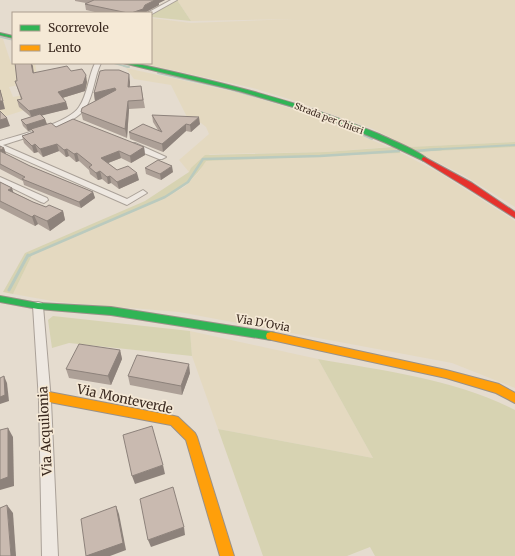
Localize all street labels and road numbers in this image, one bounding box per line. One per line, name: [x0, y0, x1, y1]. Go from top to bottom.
street label: Strada per Chieri: [293, 100, 365, 136]
street label: Via D'Ovia: [234, 311, 291, 335]
street label: Via Monteverde: [75, 380, 175, 417]
street label: Via Acquilonia: [34, 386, 56, 477]

